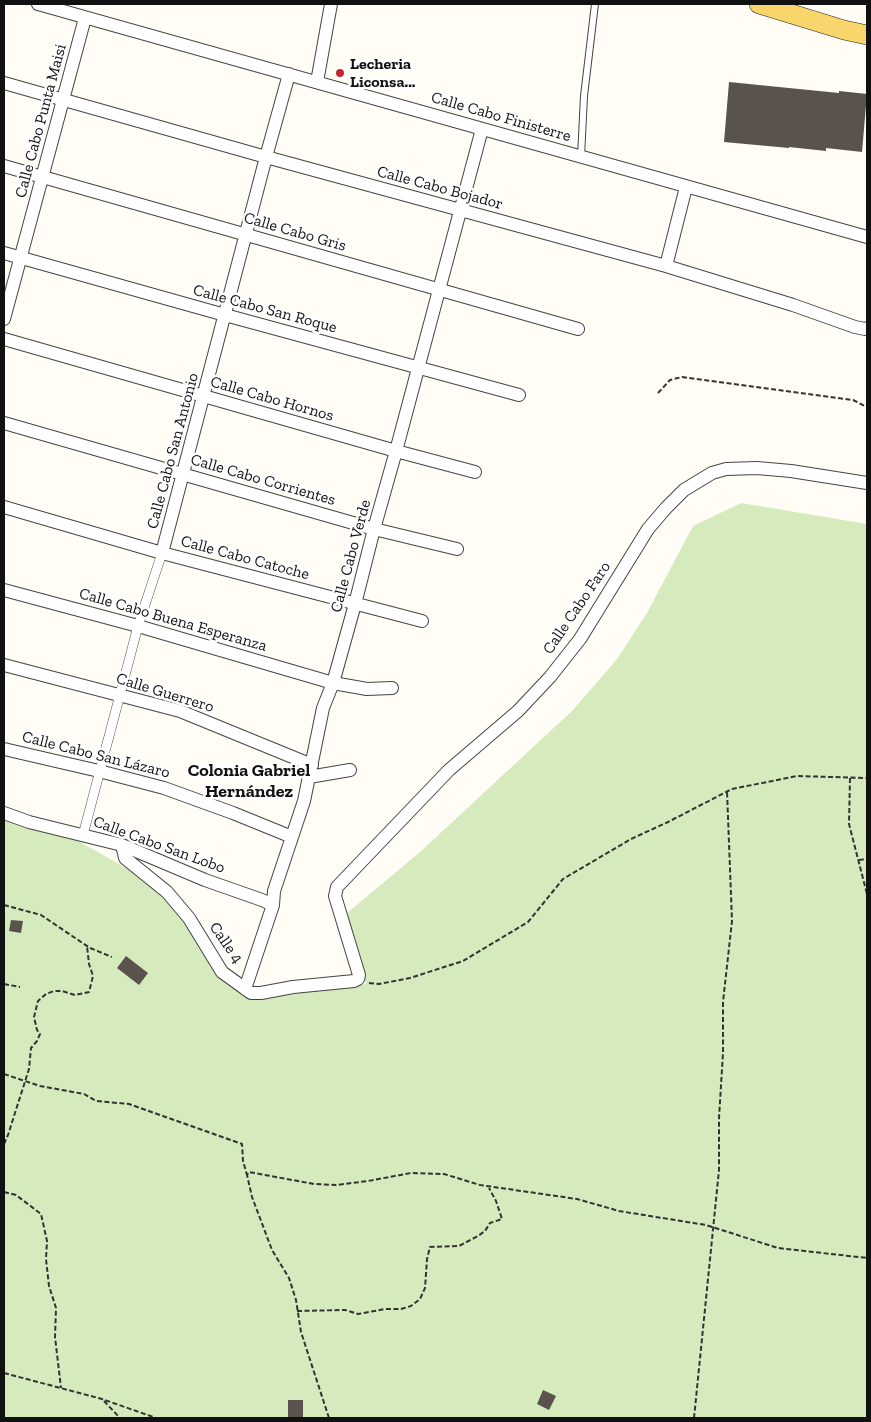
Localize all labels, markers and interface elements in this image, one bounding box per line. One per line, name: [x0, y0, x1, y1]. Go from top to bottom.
street label: Calle Cabo Punta Maisi: [11, 42, 71, 200]
place label: Lecheria Liconsa...: [350, 54, 415, 92]
marker: Lecheria Liconsa...: [334, 67, 346, 79]
street label: Calle Cabo Finisterre: [429, 88, 573, 146]
street label: Calle Cabo Bojador: [375, 162, 505, 214]
street label: Calle Cabo Gris: [242, 208, 348, 256]
street label: Calle Cabo San Roque: [191, 281, 339, 337]
street label: Calle Cabo San Antonio: [143, 371, 203, 531]
street label: Calle Cabo Hornos: [208, 372, 336, 426]
street label: Calle Cabo Corrientes: [188, 450, 338, 510]
street label: Calle Cabo Verde: [327, 497, 375, 615]
street label: Calle Cabo Catoche: [179, 532, 311, 584]
street label: Calle Cabo Faro: [539, 558, 615, 658]
street label: Calle Cabo Buena Esperanza: [77, 584, 269, 656]
street label: Calle Guerrero: [114, 669, 216, 717]
street label: Calle Cabo San Lázaro: [20, 727, 172, 783]
district label: Colonia Gabriel Hernández: [188, 760, 310, 802]
street label: Calle Cabo San Lobo: [90, 812, 228, 878]
street label: Calle 4: [205, 919, 247, 967]

